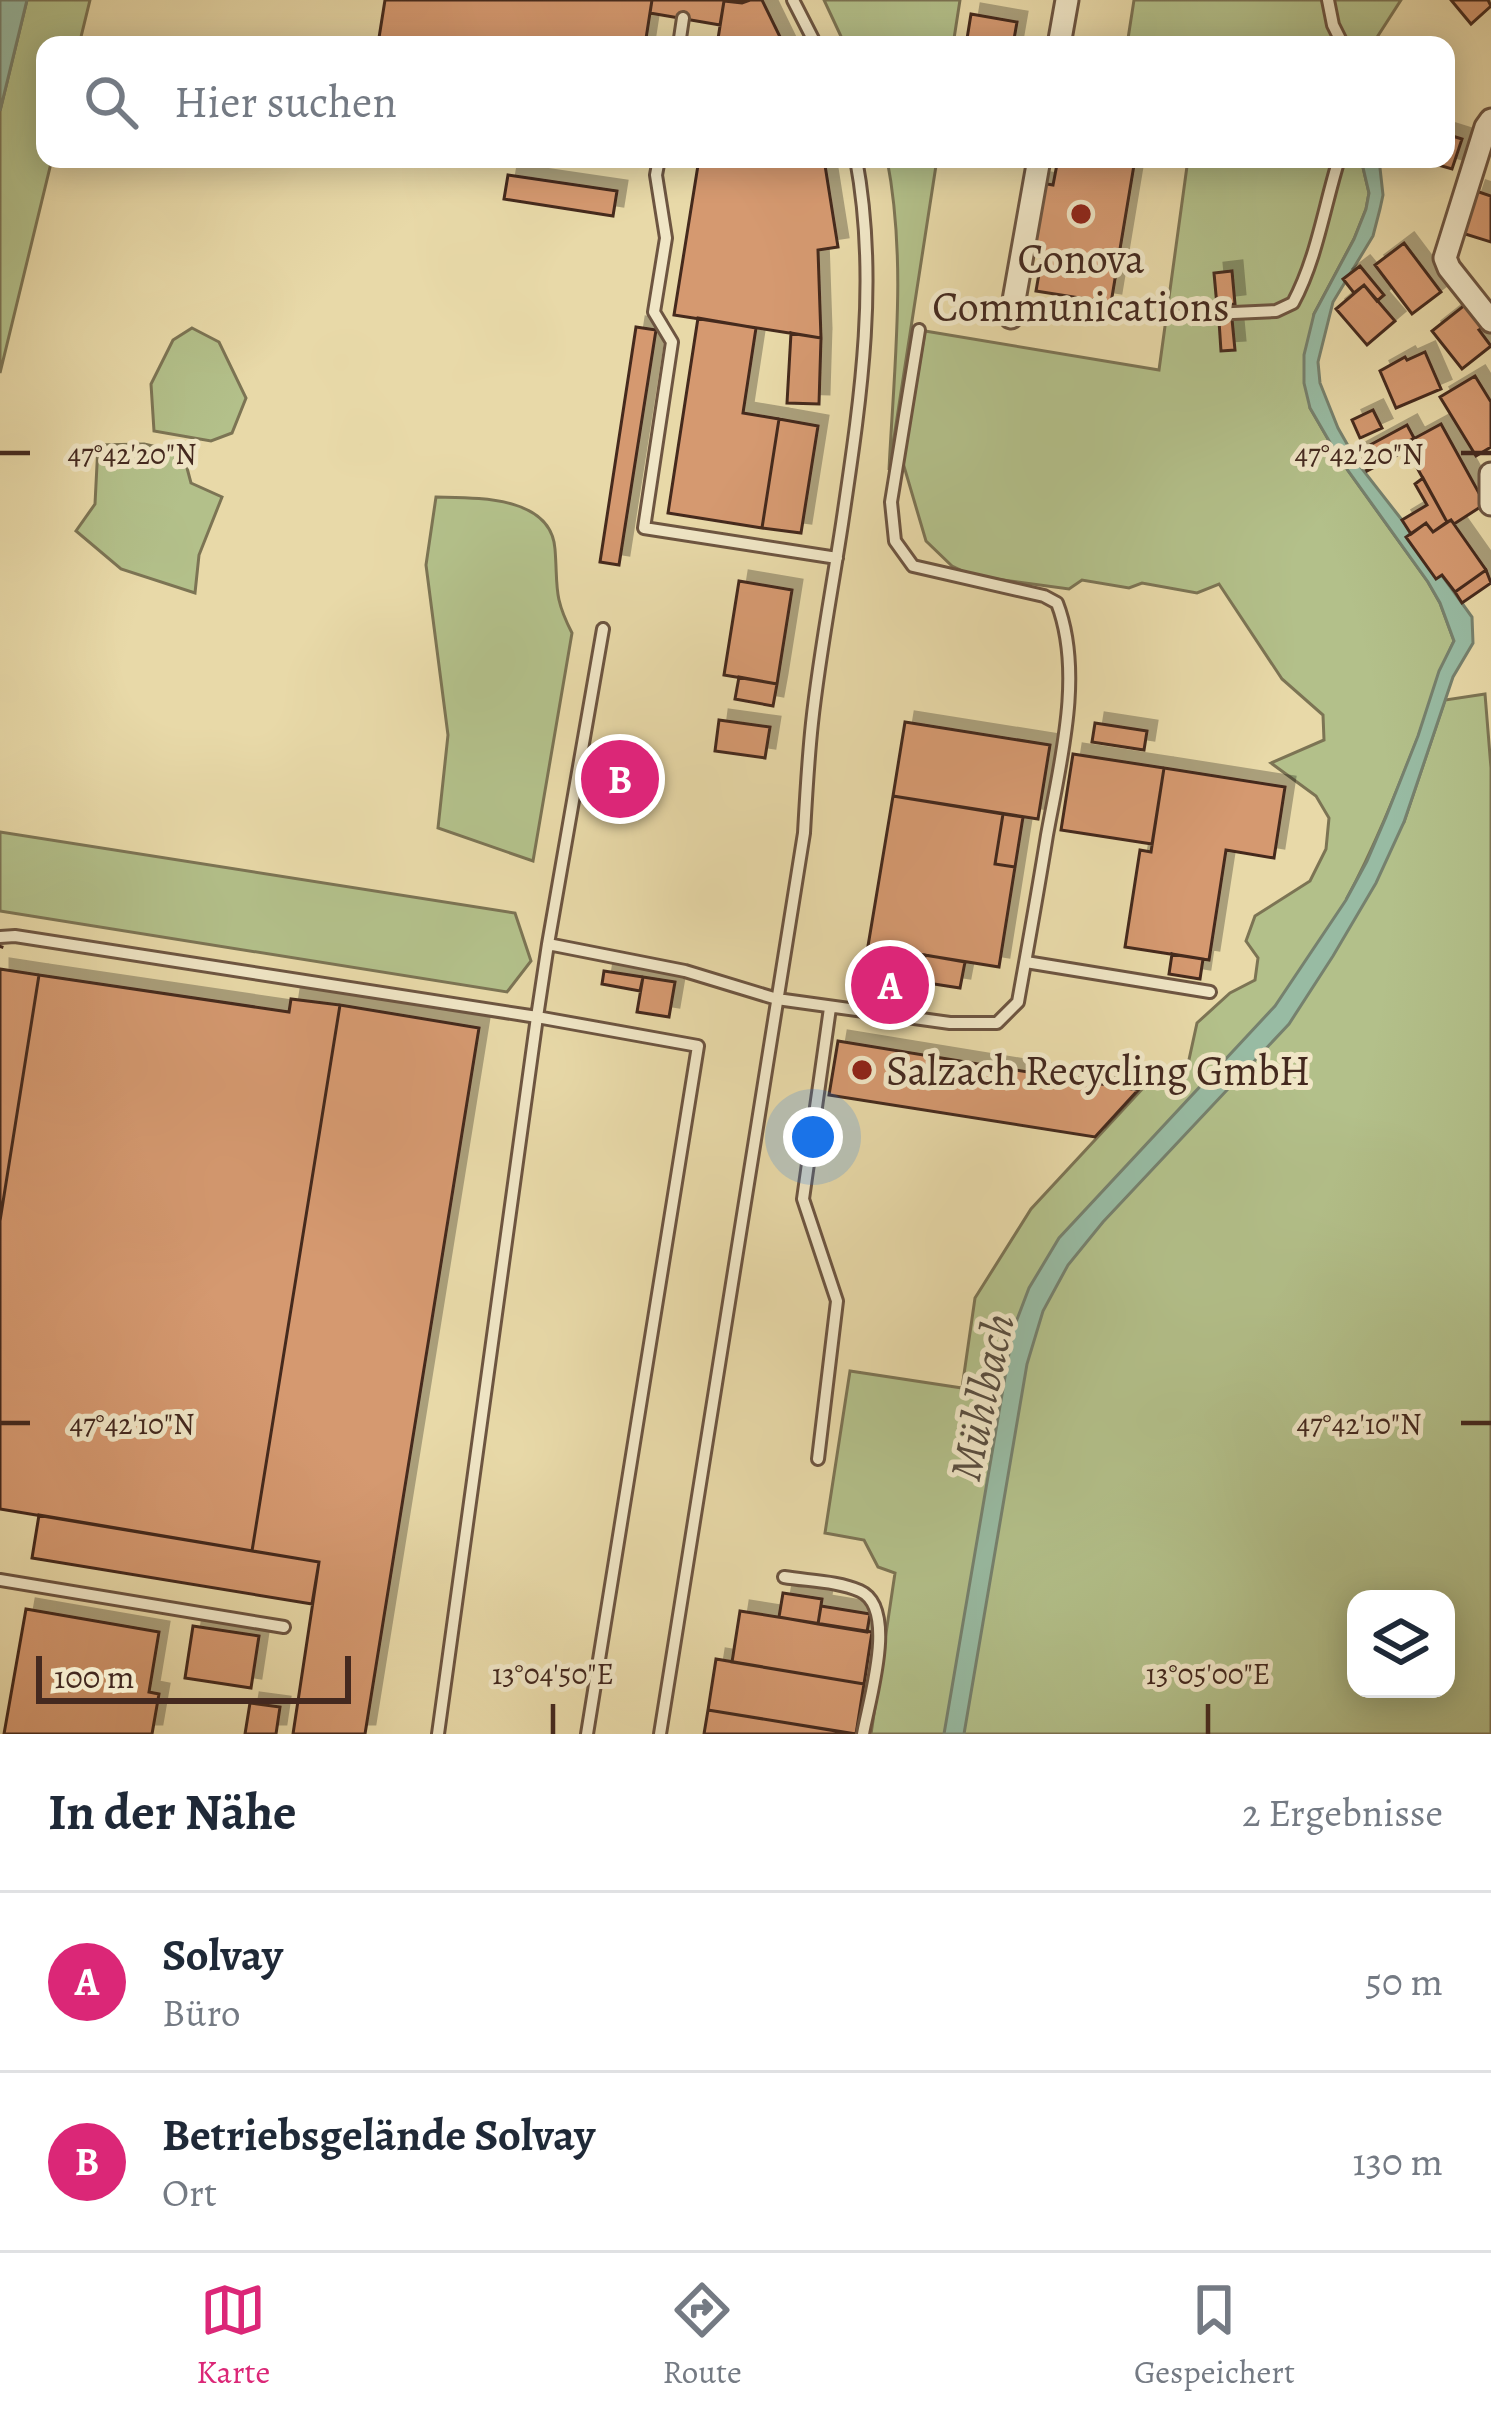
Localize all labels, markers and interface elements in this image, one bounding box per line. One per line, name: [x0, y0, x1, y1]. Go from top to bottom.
search box: [36, 36, 1455, 168]
icon: search: [78, 69, 144, 135]
text: Hier suchen: [174, 71, 397, 133]
marker: Conova Communications: [1068, 201, 1094, 227]
place label: Conova Communications: [932, 230, 1230, 335]
text: 47°42'20"N: [67, 434, 197, 474]
text: 47°42'20"N: [1294, 434, 1424, 474]
pin: B: [581, 734, 659, 824]
pin: A: [851, 940, 929, 1030]
place label: Salzach Recycling GmbH: [886, 1042, 1310, 1099]
marker: Salzach Recycling GmbH: [849, 1057, 875, 1083]
your location: [783, 1107, 843, 1167]
water label: Mühlbach: [934, 1308, 1030, 1486]
text: 47°42'10"N: [69, 1404, 195, 1444]
text: 47°42'10"N: [1296, 1404, 1422, 1444]
map controls: [1347, 1590, 1455, 1698]
button: layers: [1347, 1590, 1455, 1698]
scale bar: [36, 1650, 351, 1703]
text: 100 m: [54, 1654, 134, 1699]
text: 13°04'50"E: [492, 1654, 614, 1694]
text: 13°05'00"E: [1146, 1654, 1270, 1694]
text: In der Nähe: [48, 1777, 297, 1847]
text: 2 Ergebnisse: [1242, 1786, 1443, 1839]
text: Solvay: [162, 1924, 283, 1986]
text: A: [75, 1955, 99, 2008]
text: 50 m: [1365, 1955, 1443, 2008]
text: Büro: [162, 1986, 240, 2039]
text: Betriebsgelände Solvay: [162, 2104, 595, 2166]
text: B: [75, 2135, 99, 2188]
text: 130 m: [1352, 2135, 1443, 2188]
text: Ort: [162, 2166, 217, 2219]
tab: Karte: [196, 2277, 270, 2394]
tab: Route: [663, 2277, 742, 2394]
tab: Gespeichert: [1134, 2277, 1295, 2394]

